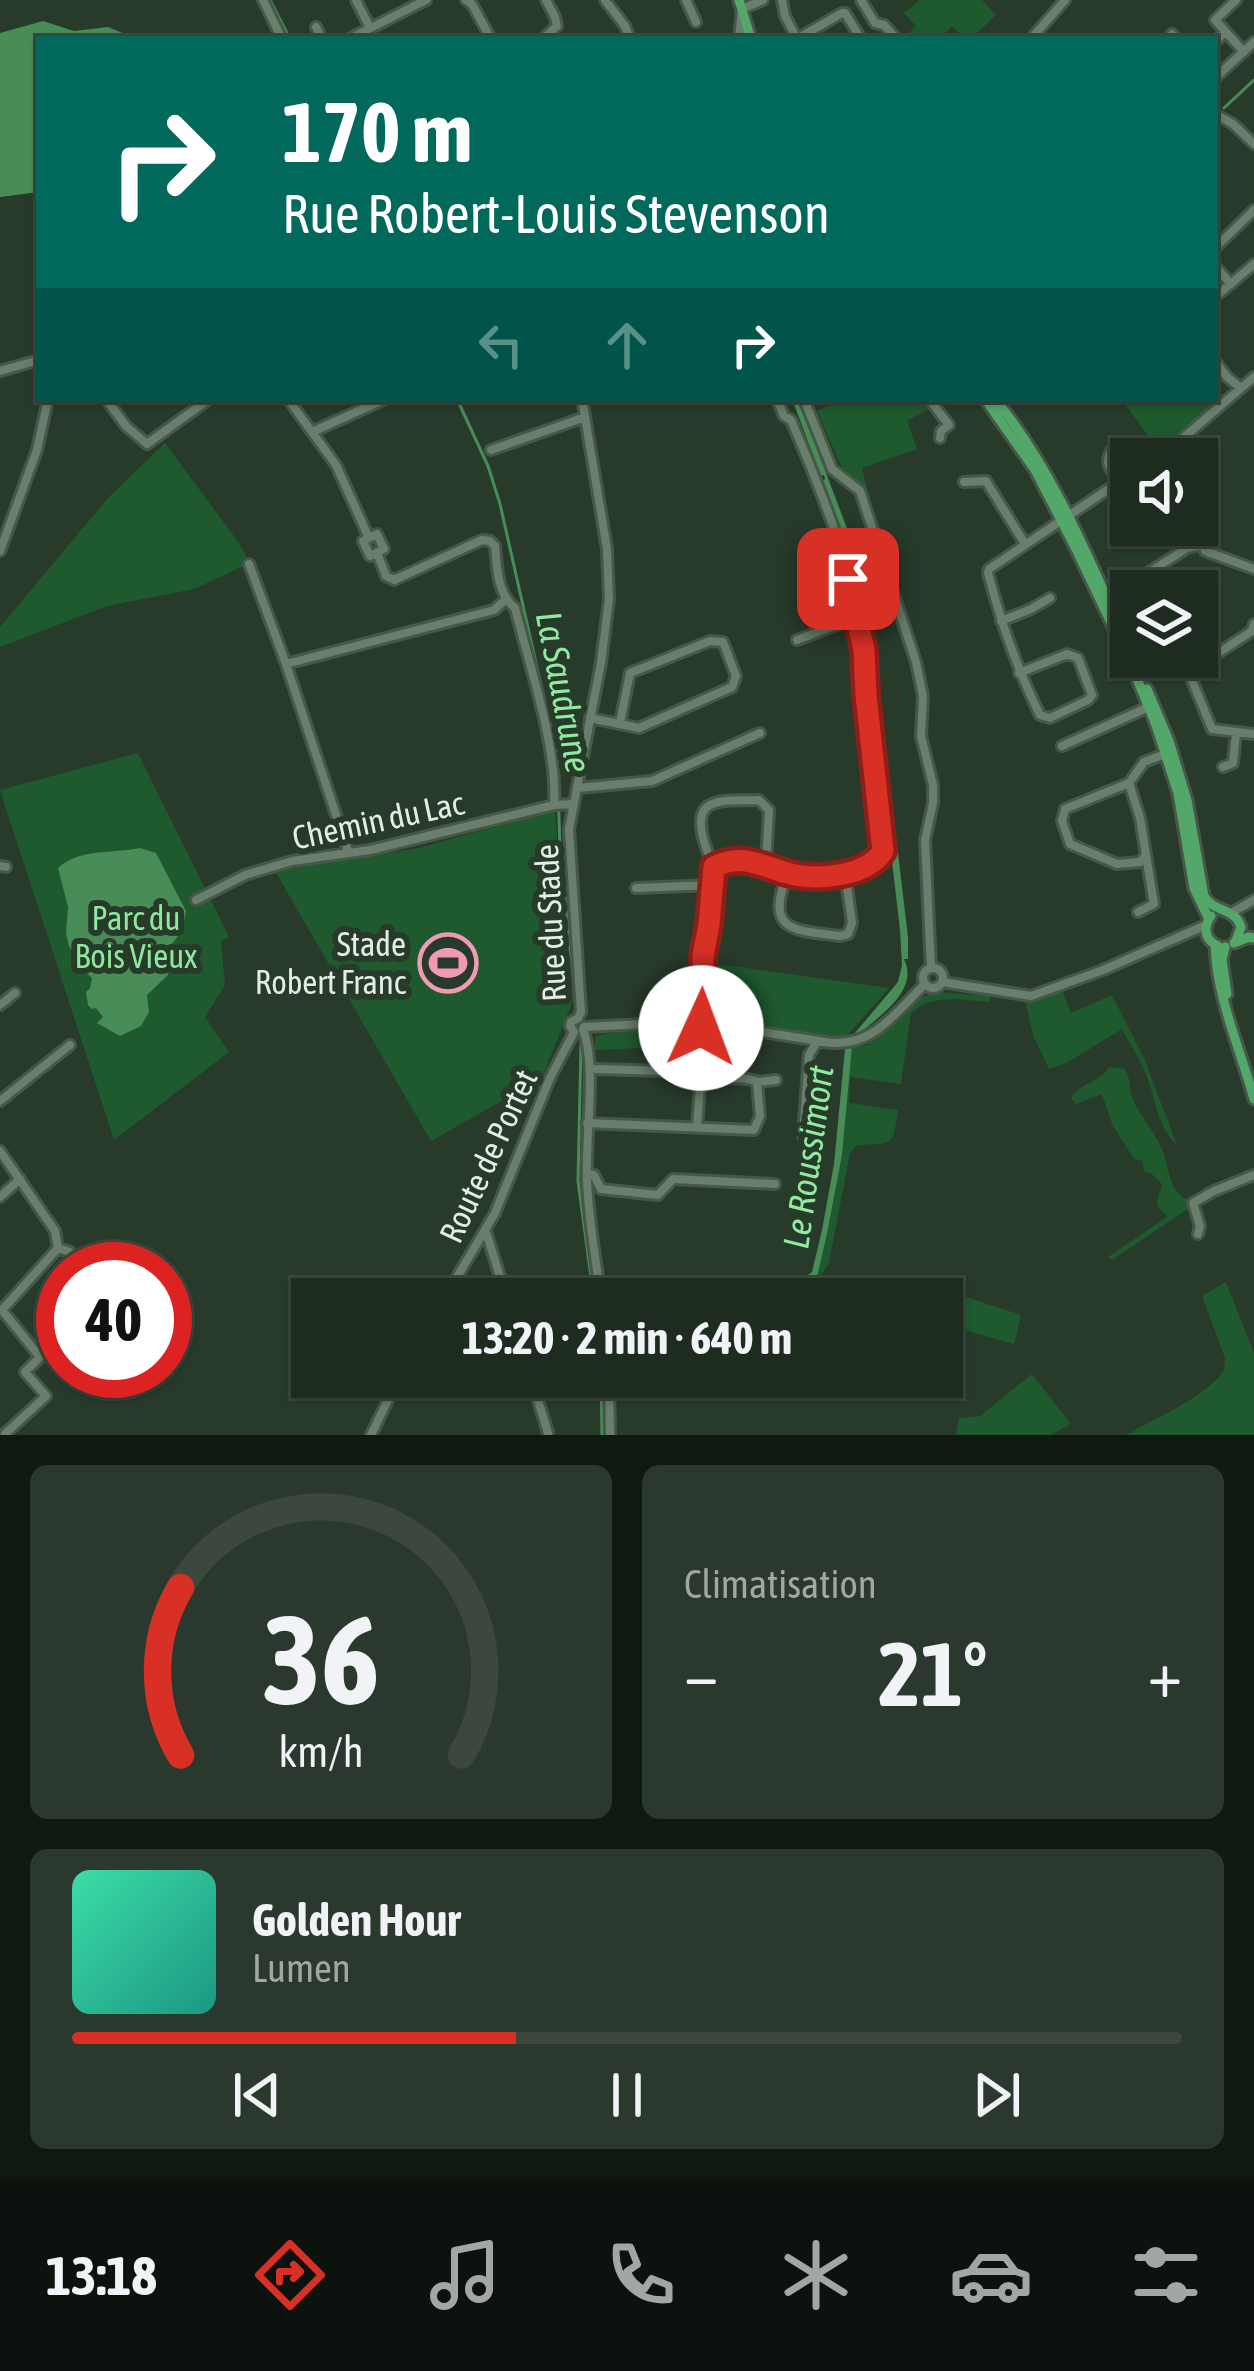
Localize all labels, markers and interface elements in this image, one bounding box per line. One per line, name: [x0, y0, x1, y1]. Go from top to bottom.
icon: right: [84, 84, 240, 240]
text: 170 m: [282, 84, 472, 180]
text: Rue Robert-Louis Stevenson: [282, 183, 830, 244]
icon: left: [468, 312, 534, 378]
icon: ahead: [594, 312, 660, 378]
icon: right: [720, 312, 786, 378]
map controls: [1110, 438, 1218, 678]
button: sound: [1110, 438, 1218, 546]
pin: [797, 528, 899, 630]
icon: arrive: [815, 546, 881, 612]
button: layers: [1110, 570, 1218, 678]
water label: La Saudrune: [528, 608, 600, 776]
street label: Chemin du Lac: [289, 783, 468, 857]
street label: Rue du Stade: [527, 843, 573, 1003]
park label: Parc du Bois Vieux: [75, 899, 197, 975]
place label: Stade Robert Franc: [255, 925, 407, 1001]
sports icon: Stade Robert Franc: [417, 932, 479, 994]
position arrow: [638, 965, 764, 1091]
water label: Le Roussimort: [774, 1062, 842, 1251]
street label: Route de Portet: [431, 1064, 545, 1248]
speed limit sign: 40: [36, 1242, 192, 1398]
text: 13:20 · 2 min · 640 m: [462, 1312, 792, 1364]
text: Climatisation: [684, 1562, 877, 1606]
text: 36: [262, 1587, 380, 1730]
text: 21°: [878, 1622, 988, 1725]
text: −: [684, 1635, 718, 1711]
text: +: [1148, 1635, 1182, 1711]
text: km/h: [278, 1727, 364, 1776]
text: Golden Hour: [252, 1894, 461, 1946]
text: Lumen: [252, 1946, 351, 1990]
icon: previous: [224, 2062, 290, 2128]
icon: pause: [594, 2062, 660, 2128]
icon: next: [964, 2062, 1030, 2128]
icon: directions: [248, 2233, 332, 2317]
icon: music: [423, 2233, 507, 2317]
icon: phone: [599, 2233, 683, 2317]
icon: climate: [774, 2233, 858, 2317]
icon: car: [949, 2233, 1033, 2317]
icon: filters: [1124, 2233, 1208, 2317]
text: 13:18: [46, 2245, 157, 2306]

